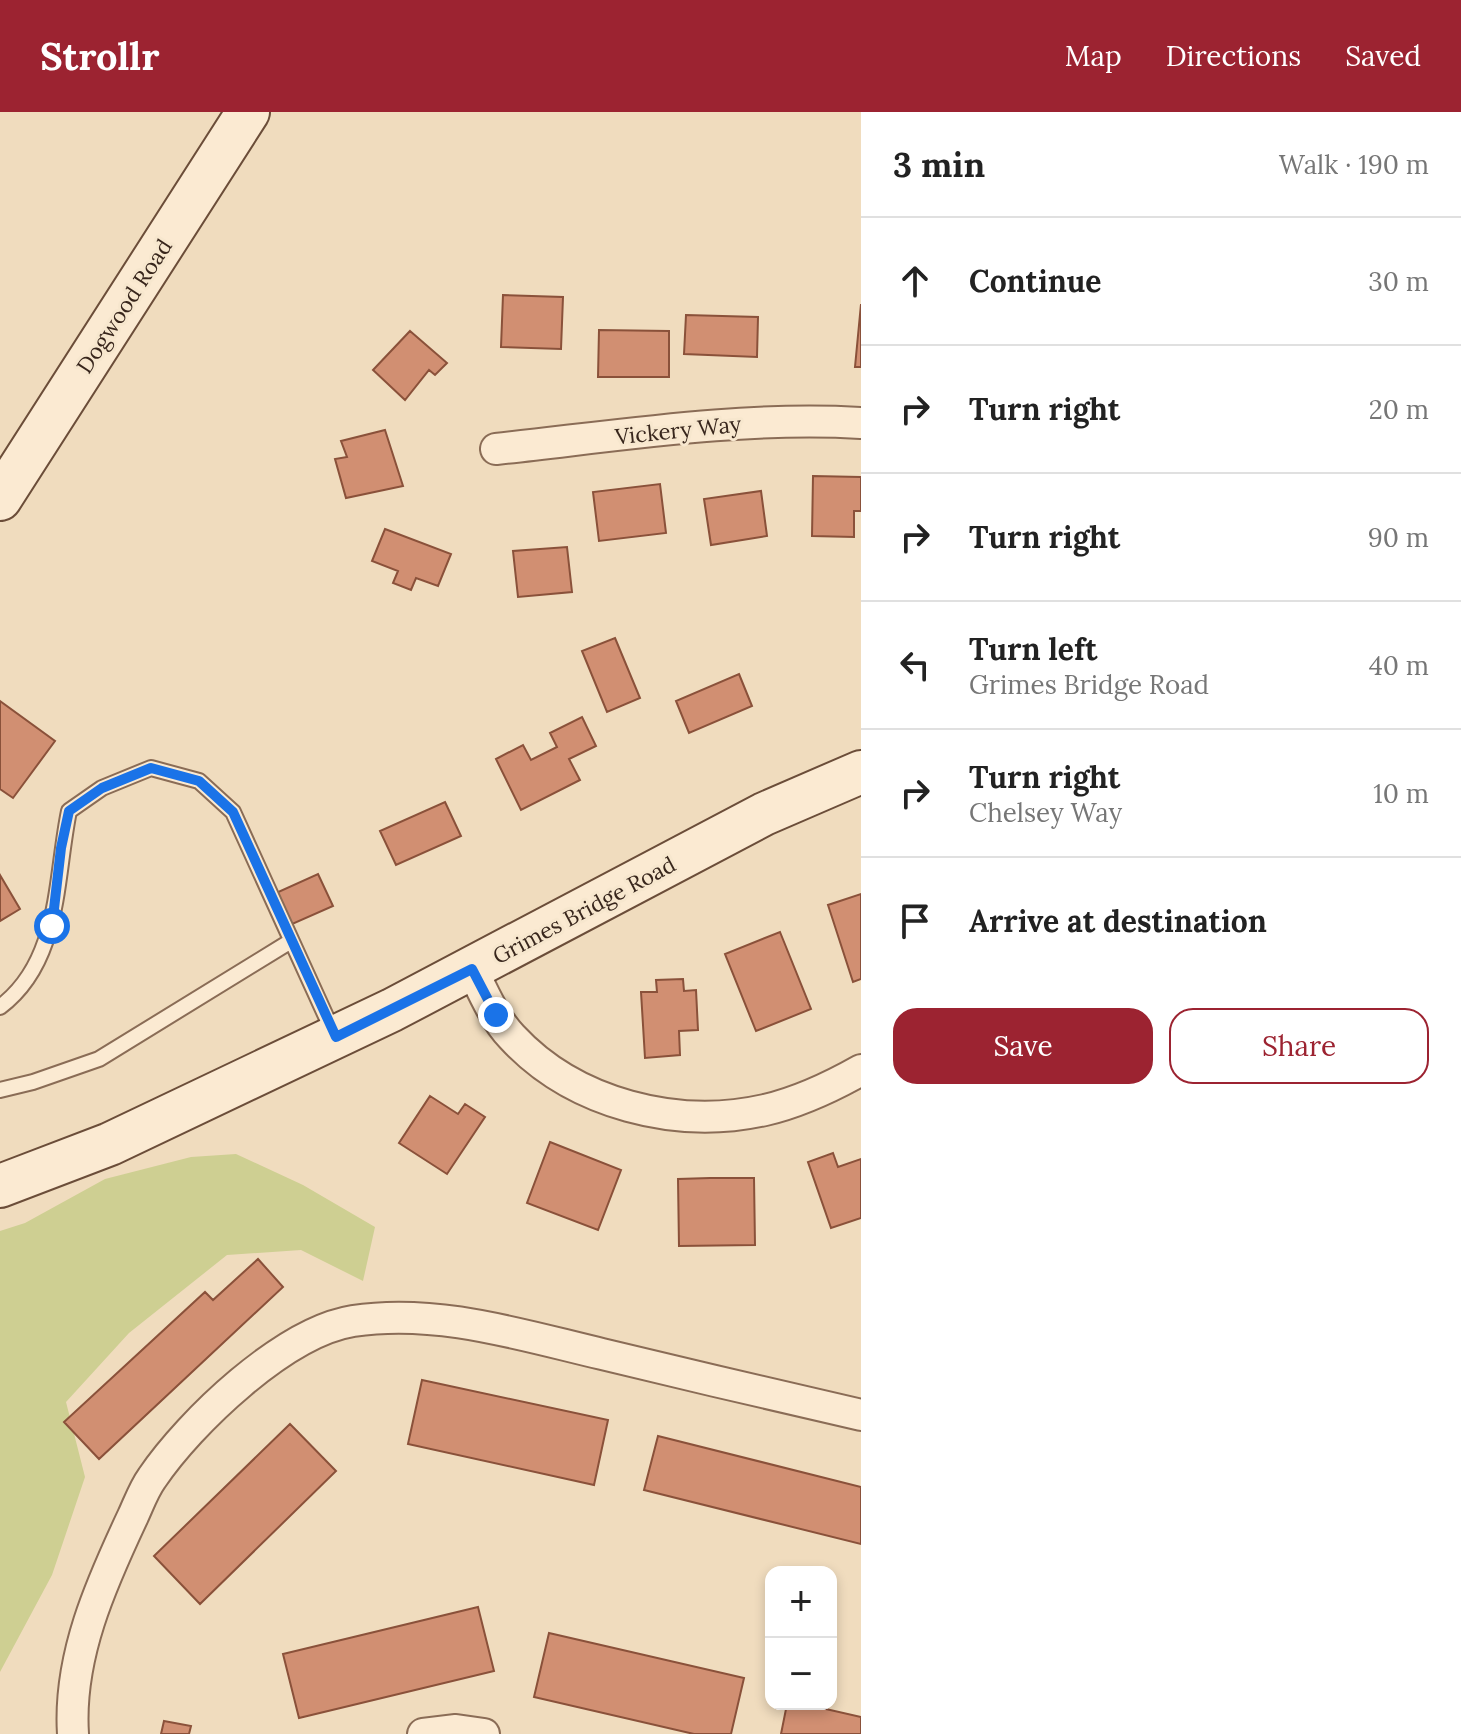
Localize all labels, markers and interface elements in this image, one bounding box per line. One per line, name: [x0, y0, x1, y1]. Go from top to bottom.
text: Strollr: [40, 32, 159, 80]
text: Map: [1065, 38, 1122, 74]
text: Directions: [1166, 38, 1301, 74]
text: Saved: [1345, 38, 1421, 74]
text: 3 min: [893, 143, 985, 186]
text: Walk · 190 m: [1279, 148, 1429, 181]
street label: Dogwood Road: [70, 233, 178, 379]
icon: ahead: [893, 259, 937, 303]
text: Continue: [969, 262, 1101, 300]
text: 30 m: [1368, 265, 1429, 298]
icon: right: [893, 387, 937, 431]
text: Turn right: [969, 390, 1120, 428]
text: 20 m: [1369, 393, 1429, 426]
street label: Vickery Way: [613, 409, 743, 451]
icon: right: [893, 515, 937, 559]
text: Turn right: [969, 518, 1120, 556]
text: 90 m: [1368, 521, 1429, 554]
text: Turn left: [969, 630, 1097, 668]
icon: left: [893, 643, 937, 687]
text: 40 m: [1369, 649, 1429, 682]
text: Grimes Bridge Road: [969, 668, 1209, 701]
text: Turn right: [969, 758, 1120, 796]
icon: right: [893, 771, 937, 815]
text: 10 m: [1373, 777, 1429, 810]
text: Chelsey Way: [969, 796, 1122, 829]
street label: Grimes Bridge Road: [488, 850, 680, 970]
icon: arrive: [893, 899, 937, 943]
text: Arrive at destination: [969, 902, 1267, 940]
route start: [34, 908, 70, 944]
route end: [478, 997, 514, 1033]
button: Save: [893, 1008, 1153, 1084]
button: Share: [1169, 1008, 1429, 1084]
map controls: [765, 1566, 837, 1710]
button: +: [765, 1566, 837, 1638]
button: −: [765, 1638, 837, 1710]

